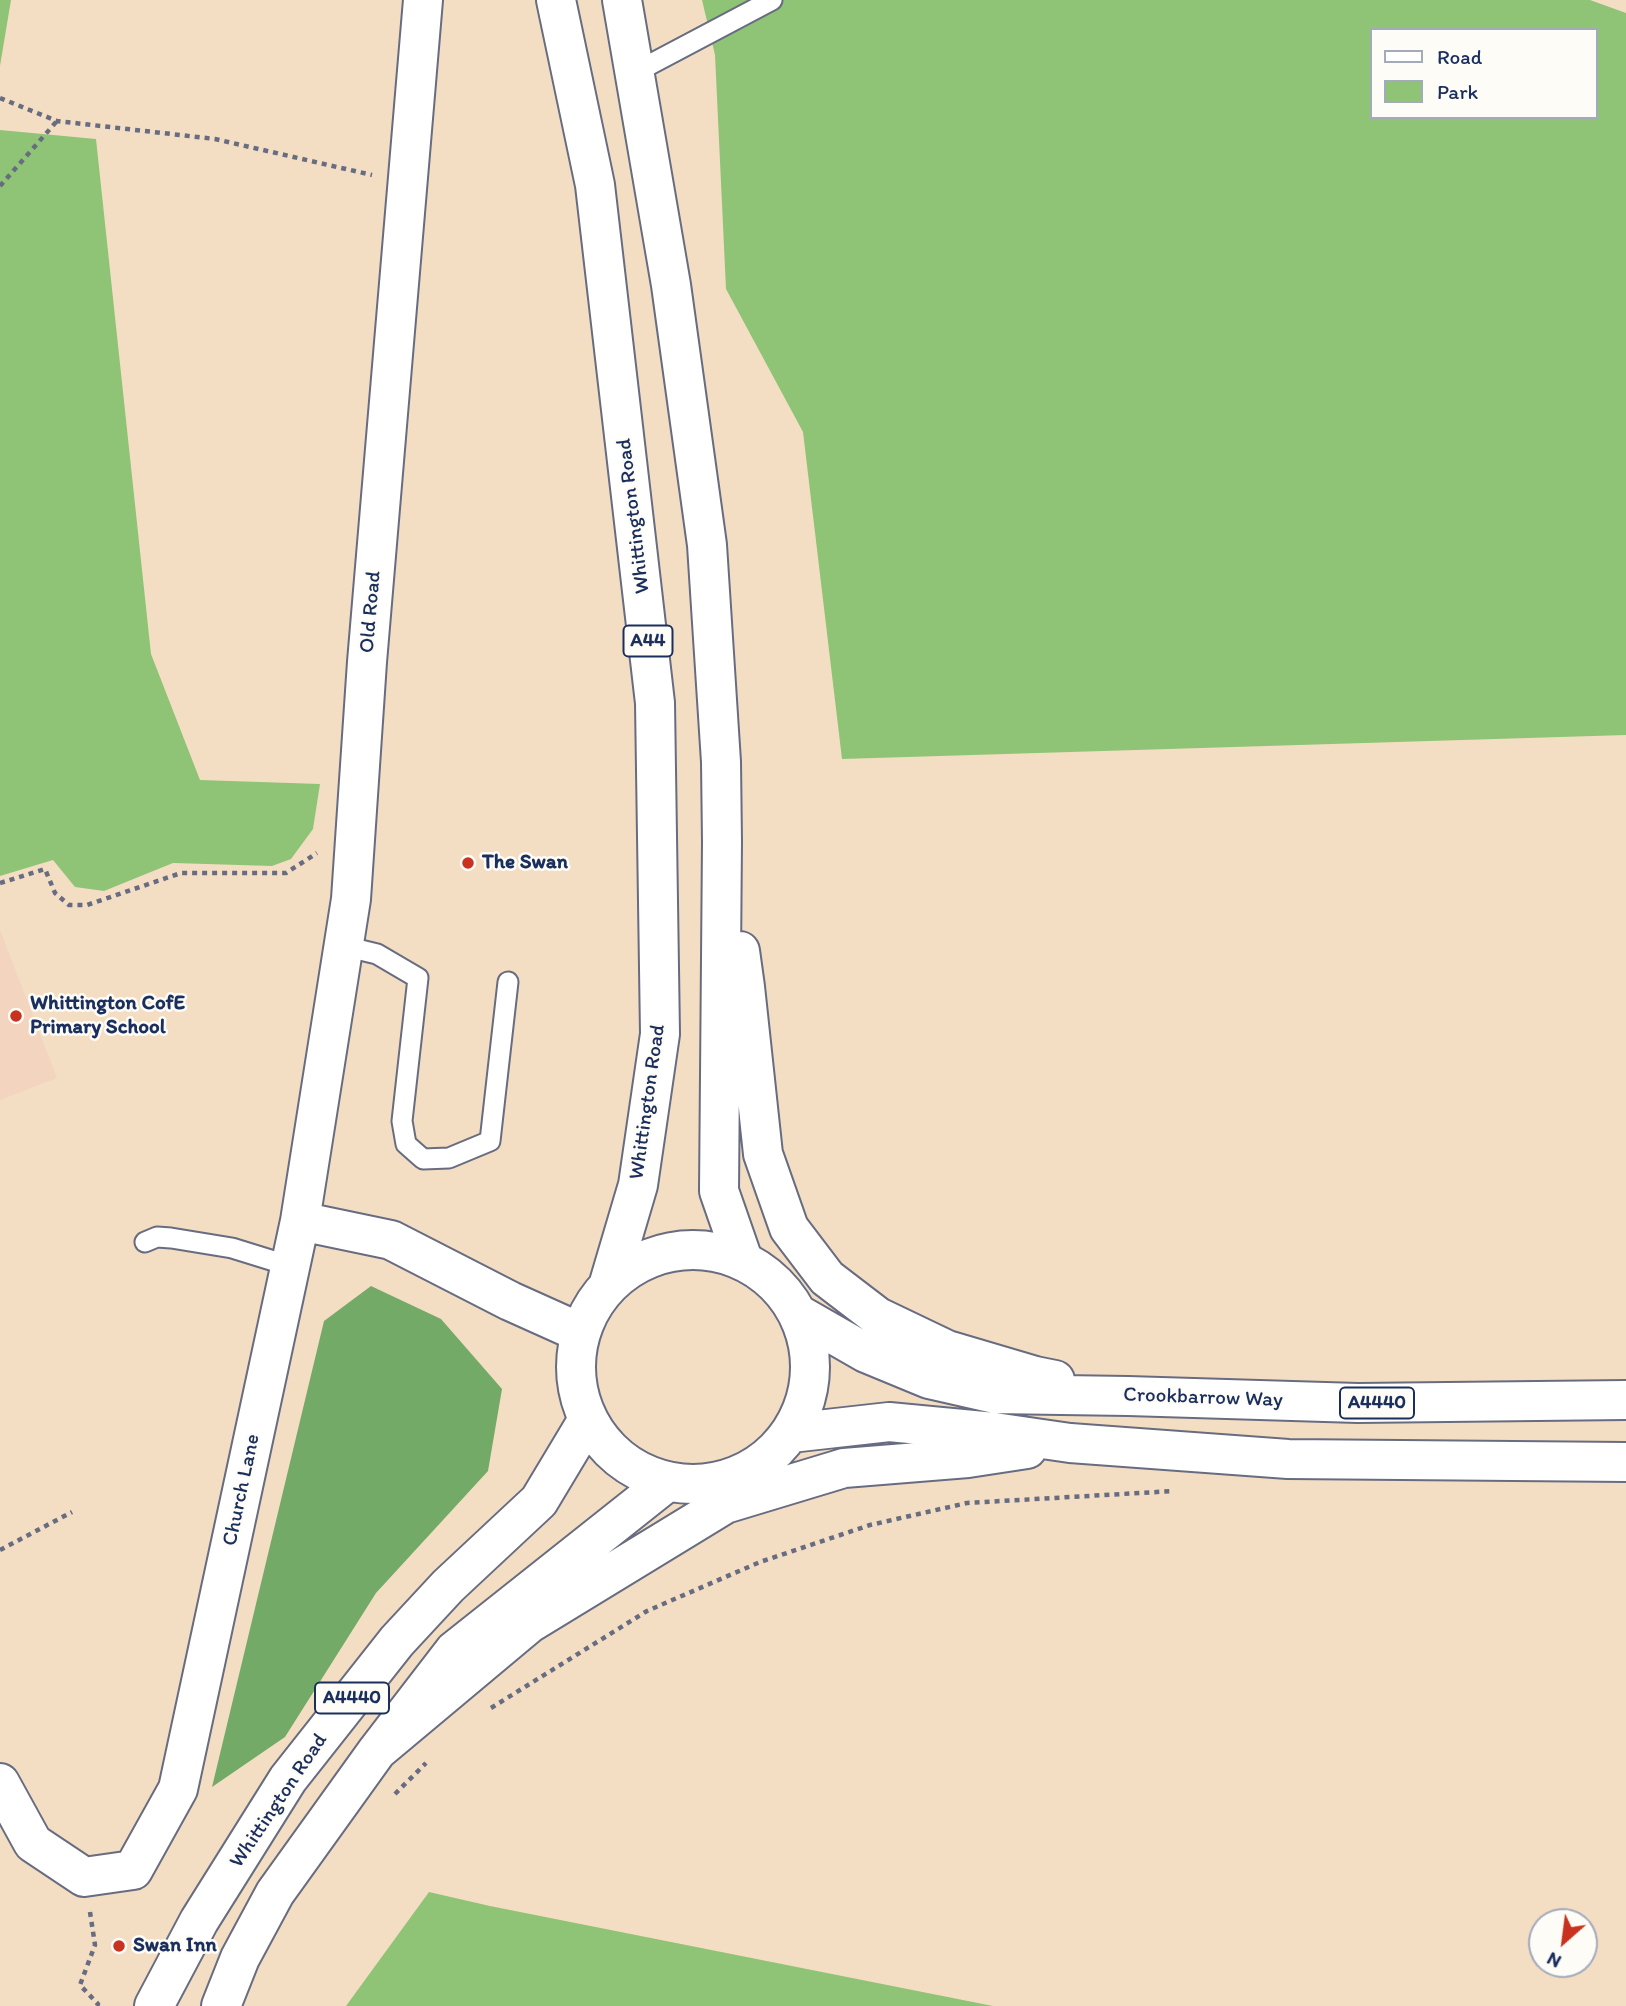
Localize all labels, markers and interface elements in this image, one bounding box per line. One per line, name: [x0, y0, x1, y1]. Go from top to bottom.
legend: [1370, 28, 1598, 119]
text: Road: [1437, 44, 1482, 69]
text: Park: [1437, 79, 1478, 104]
street label: Whittington Road: [612, 437, 656, 595]
street label: Old Road: [355, 570, 387, 654]
road number: A44: [624, 626, 672, 656]
place label: The Swan: [482, 850, 568, 876]
marker: The Swan: [460, 855, 476, 871]
place label: Whittington CofE Primary School: [30, 991, 185, 1041]
marker: Whittington CofE Primary School: [8, 1008, 24, 1024]
street label: Whittington Road: [625, 1023, 671, 1181]
street label: Crookbarrow Way: [1123, 1383, 1283, 1413]
road number: A4440: [1340, 1387, 1414, 1418]
street label: Church Lane: [218, 1432, 266, 1548]
road number: A4440: [315, 1682, 389, 1714]
street label: Whittington Road: [225, 1729, 333, 1873]
north arrow: [1528, 1908, 1598, 1978]
place label: Swan Inn: [133, 1933, 217, 1959]
marker: Swan Inn: [111, 1938, 127, 1954]
text: N: [1543, 1947, 1565, 1973]

